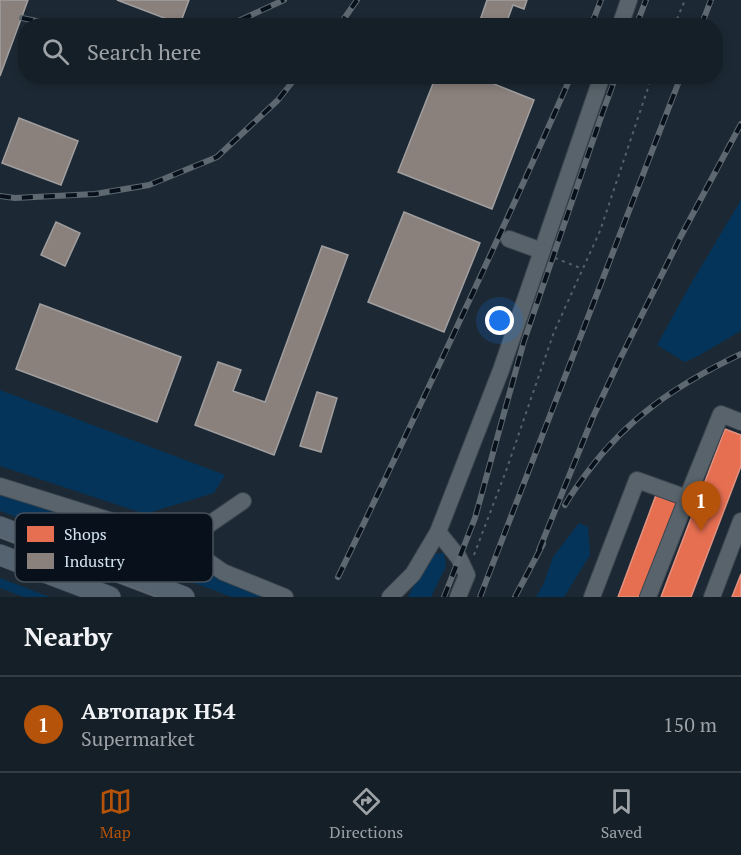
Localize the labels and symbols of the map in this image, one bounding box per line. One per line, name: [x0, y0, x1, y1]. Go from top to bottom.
your location: [485, 306, 514, 335]
pin: 1: [682, 482, 720, 531]
legend: [15, 513, 213, 582]
text: Shops: [64, 523, 107, 545]
text: Industry: [64, 550, 125, 572]

